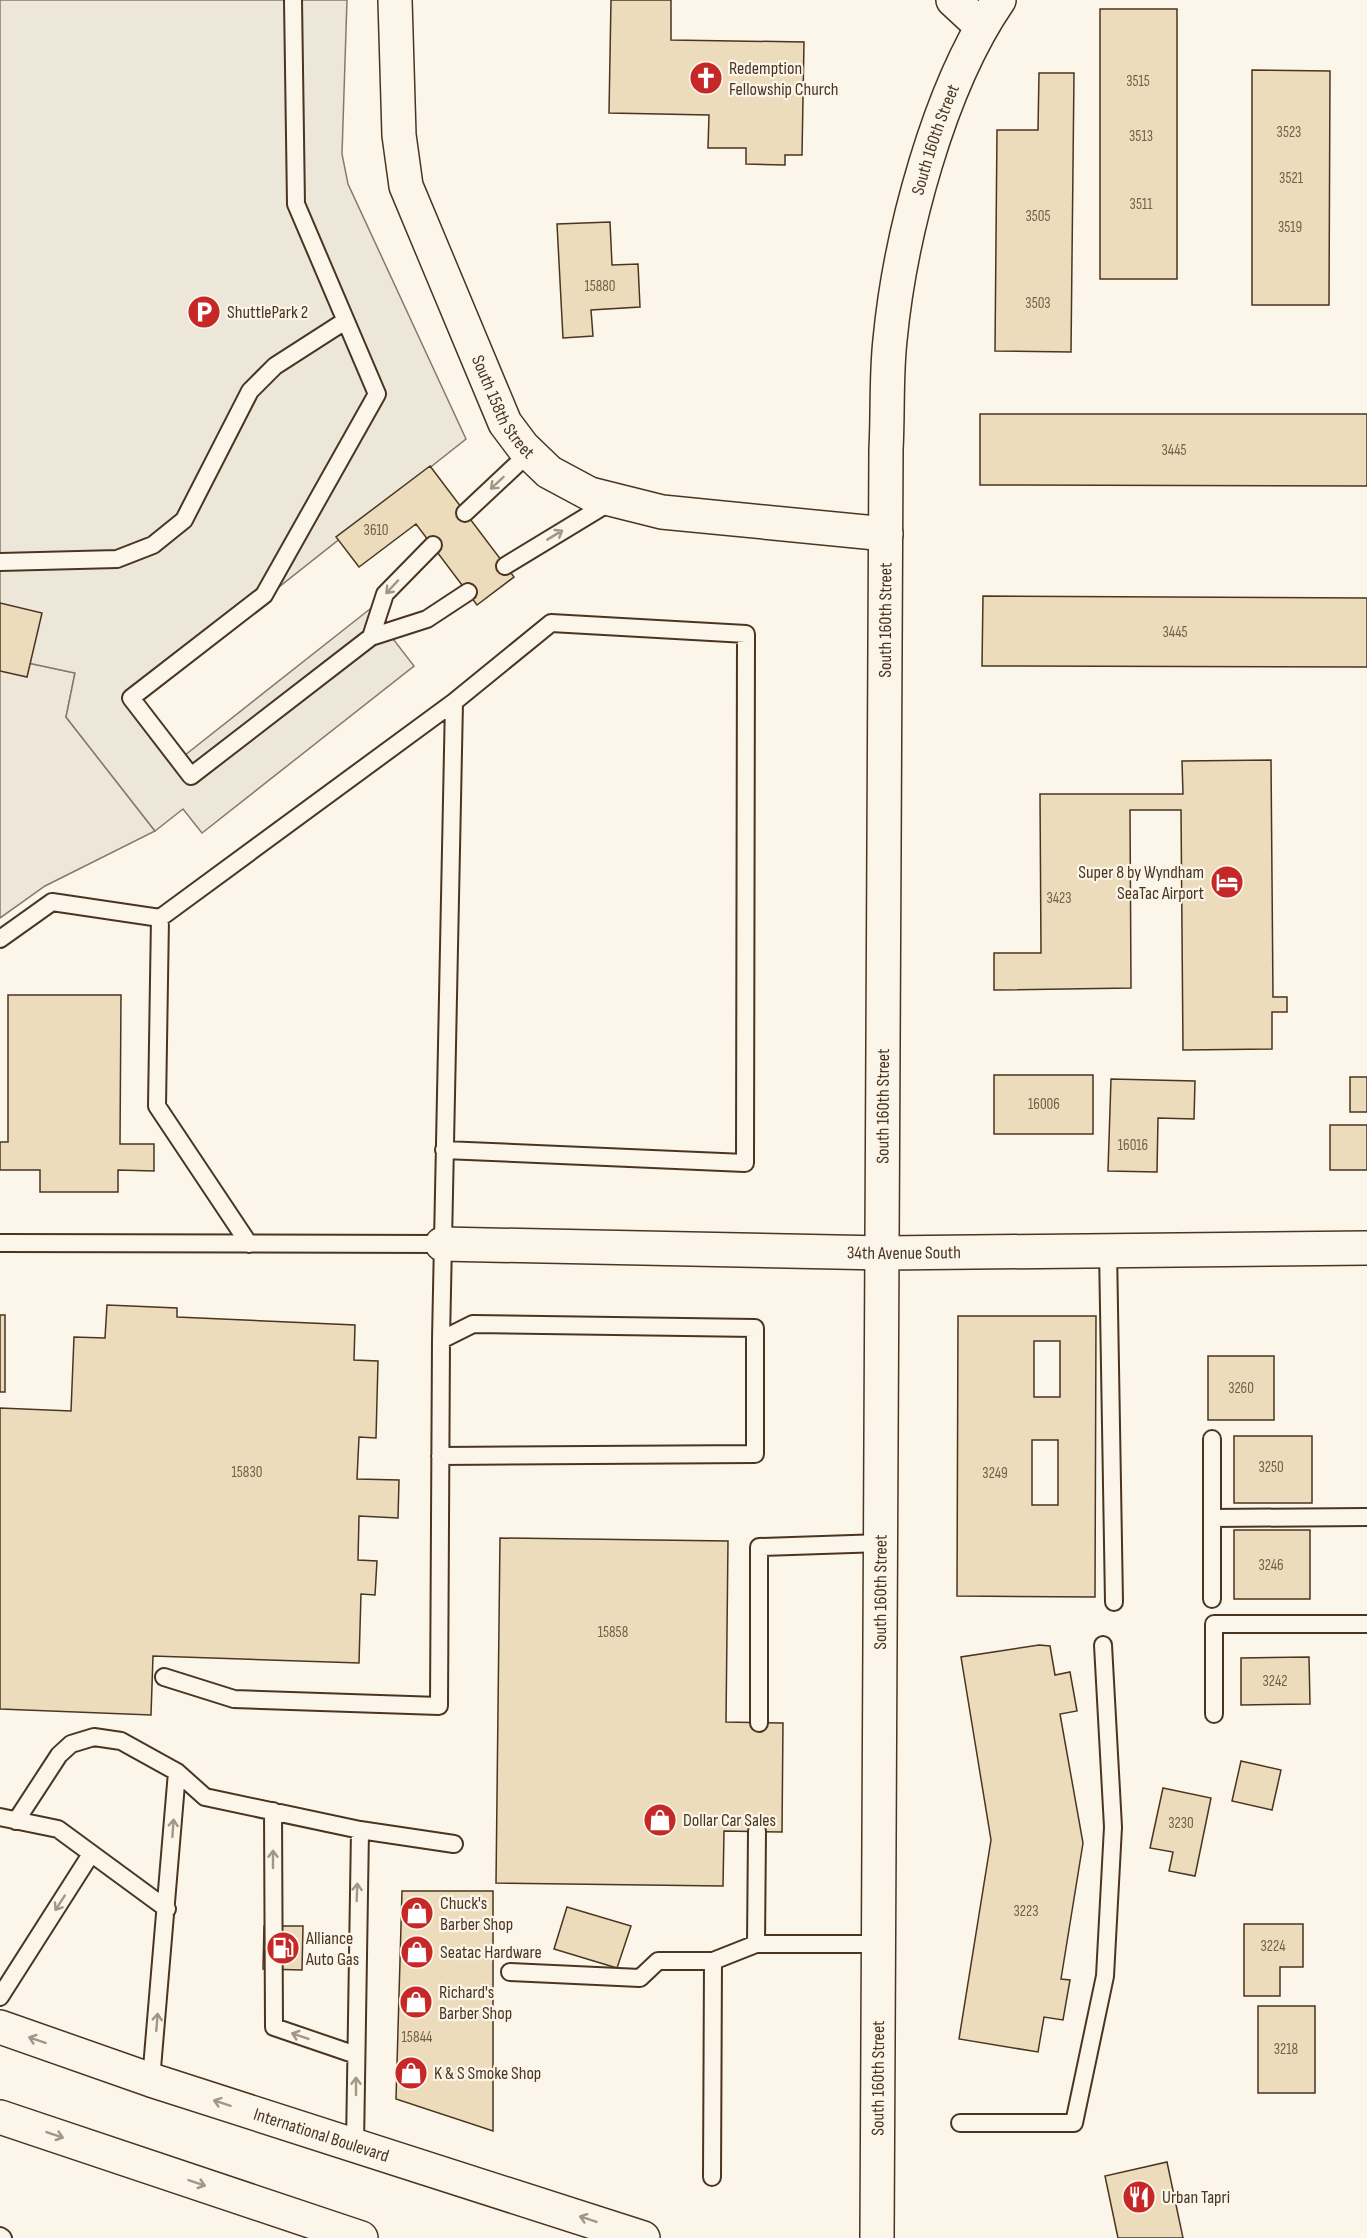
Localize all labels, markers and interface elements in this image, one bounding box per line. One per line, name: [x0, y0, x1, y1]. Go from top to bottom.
place label: Redemption Fellowship Church: [729, 58, 839, 100]
church icon: Redemption Fellowship Church: [688, 60, 724, 96]
house number: 3515: [1126, 72, 1150, 91]
street label: South 160th Street: [907, 81, 964, 197]
house number: 3523: [1277, 123, 1301, 142]
house number: 3513: [1129, 127, 1153, 146]
house number: 3521: [1279, 169, 1304, 188]
house number: 3511: [1130, 195, 1153, 214]
house number: 3505: [1025, 207, 1051, 226]
house number: 3519: [1278, 218, 1302, 237]
house number: 15880: [584, 277, 616, 296]
parking icon: ShuttlePark 2: [186, 294, 222, 330]
house number: 3503: [1025, 294, 1051, 313]
place label: ShuttlePark 2: [227, 302, 308, 323]
street label: South 158th Street: [467, 352, 539, 463]
house number: 3445: [1162, 441, 1186, 460]
one-way arrow: [490, 476, 505, 490]
house number: 3610: [364, 521, 388, 540]
one-way arrow: [546, 529, 563, 541]
street label: South 160th Street: [875, 562, 896, 678]
one-way arrow: [385, 579, 399, 594]
house number: 3445: [1163, 623, 1187, 642]
place label: Super 8 by Wyndham SeaTac Airport: [1078, 862, 1205, 904]
hotel icon: Super 8 by Wyndham SeaTac Airport: [1209, 864, 1245, 900]
house number: 3423: [1046, 889, 1072, 908]
street label: South 160th Street: [872, 1048, 894, 1164]
house number: 16006: [1028, 1095, 1060, 1114]
house number: 16016: [1118, 1136, 1148, 1155]
street label: 34th Avenue South: [847, 1242, 961, 1264]
house number: 3260: [1228, 1379, 1254, 1398]
house number: 3250: [1258, 1458, 1284, 1477]
house number: 15830: [232, 1463, 262, 1482]
house number: 3249: [982, 1464, 1008, 1483]
street label: South 160th Street: [870, 1534, 892, 1650]
house number: 3246: [1258, 1556, 1284, 1575]
house number: 15858: [598, 1623, 628, 1642]
house number: 3242: [1263, 1672, 1287, 1691]
shop icon: Dollar Car Sales: [642, 1802, 678, 1838]
place label: Dollar Car Sales: [683, 1810, 776, 1831]
house number: 3230: [1168, 1814, 1194, 1833]
one-way arrow: [167, 1818, 178, 1838]
one-way arrow: [268, 1850, 279, 1870]
one-way arrow: [352, 1882, 363, 1902]
place label: Chuck's Barber Shop: [440, 1893, 513, 1935]
one-way arrow: [54, 1894, 66, 1911]
shop icon: Chuck's Barber Shop: [399, 1895, 435, 1931]
house number: 3223: [1014, 1902, 1039, 1921]
place label: Alliance Auto Gas: [305, 1928, 359, 1970]
fuel station icon: Alliance Auto Gas: [265, 1930, 301, 1966]
shop icon: Seatac Hardware: [399, 1934, 435, 1970]
house number: 3224: [1261, 1937, 1285, 1956]
place label: Seatac Hardware: [440, 1942, 542, 1963]
place label: Richard's Barber Shop: [439, 1982, 512, 2024]
shop icon: Richard's Barber Shop: [398, 1984, 434, 2020]
one-way arrow: [152, 2013, 163, 2033]
street label: South 160th Street: [868, 2020, 889, 2136]
house number: 15844: [402, 2028, 432, 2047]
one-way arrow: [291, 2029, 310, 2040]
one-way arrow: [28, 2034, 47, 2045]
house number: 3218: [1274, 2040, 1298, 2059]
shop icon: K & S Smoke Shop: [393, 2055, 429, 2091]
place label: K & S Smoke Shop: [434, 2063, 541, 2084]
one-way arrow: [350, 2077, 362, 2097]
one-way arrow: [213, 2097, 232, 2108]
street label: International Boulevard: [251, 2104, 391, 2167]
one-way arrow: [45, 2131, 64, 2142]
one-way arrow: [187, 2178, 206, 2189]
restaurant icon: Urban Tapri: [1121, 2179, 1157, 2215]
place label: Urban Tapri: [1162, 2187, 1230, 2208]
one-way arrow: [579, 2213, 598, 2224]

